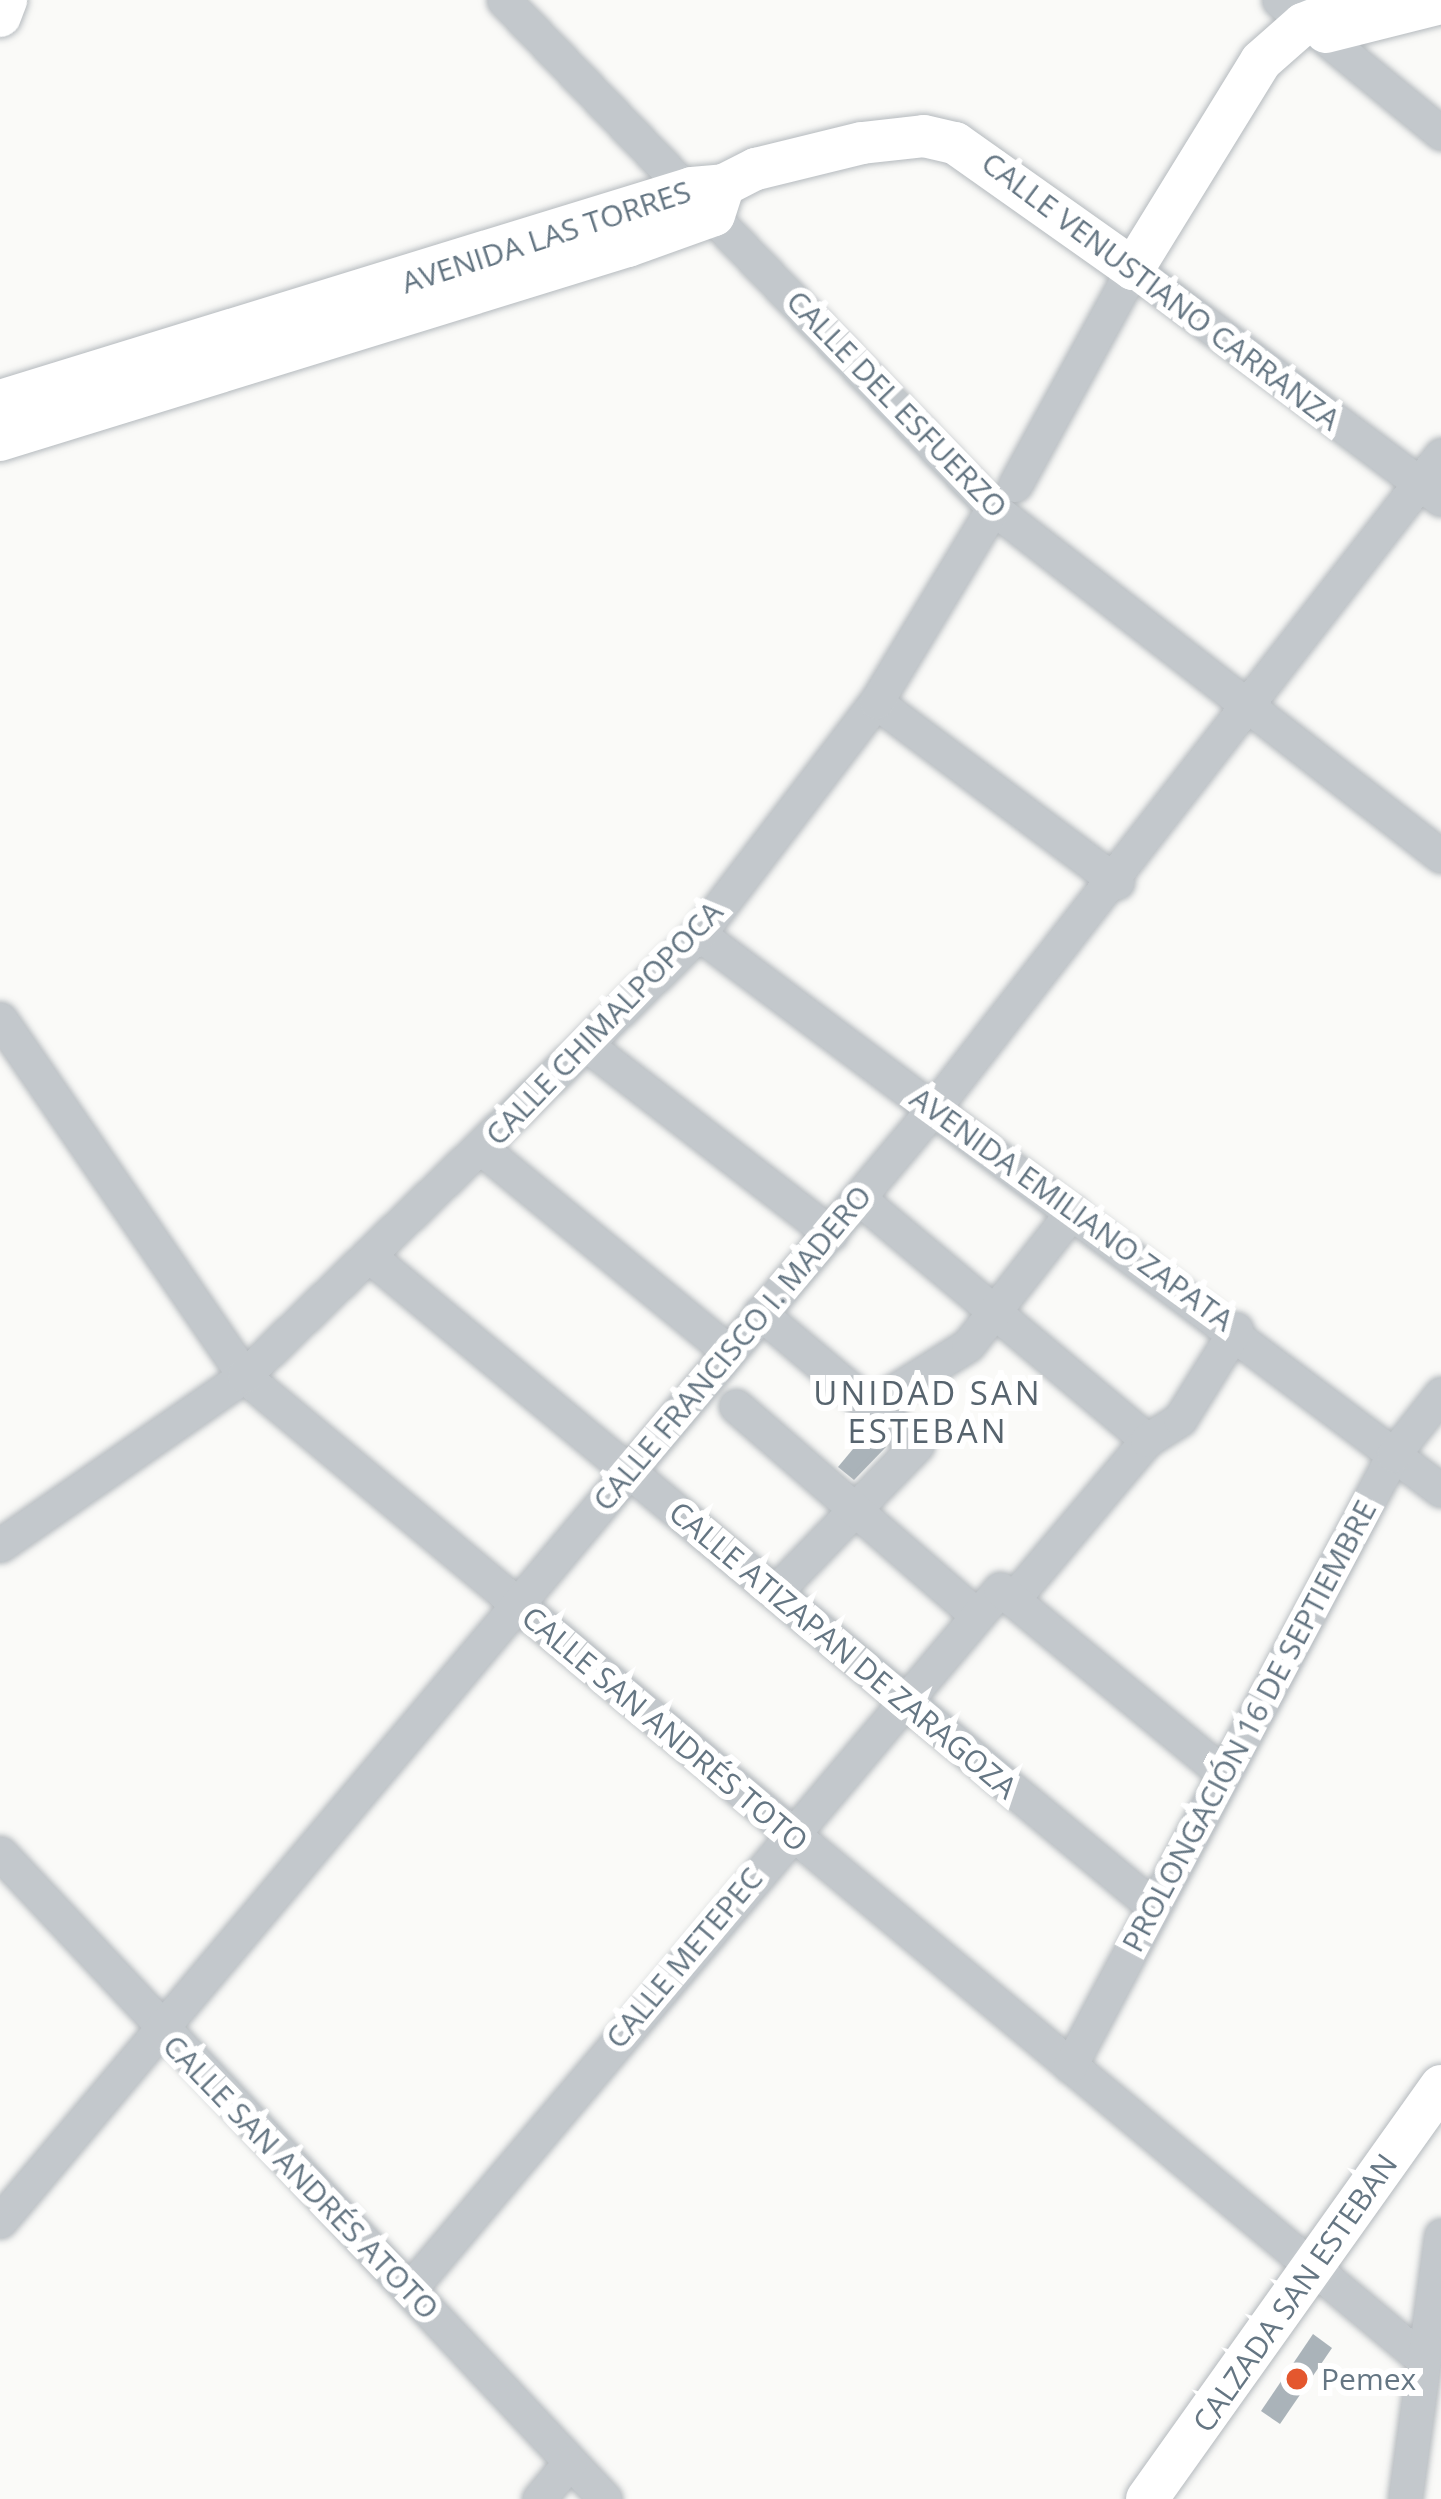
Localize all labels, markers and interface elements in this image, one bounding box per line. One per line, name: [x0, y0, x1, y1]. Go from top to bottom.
street label: CALLE VENUSTIANO CARRANZA: [975, 144, 1347, 438]
street label: AVENIDA LAS TORRES: [397, 173, 695, 301]
street label: CALLE DEL ESFUERZO: [779, 283, 1015, 525]
street label: CALLE CHIMALPOPOCA: [478, 894, 730, 1152]
street label: AVENIDA EMILIANO ZAPATA: [903, 1080, 1241, 1338]
street label: CALLE FRANCISCO I. MADERO: [585, 1178, 879, 1518]
district label: UNIDAD SAN ESTEBAN: [813, 1373, 1043, 1451]
street label: CALLE ATIZAPAN DE ZARAGOZA: [662, 1494, 1024, 1806]
street label: PROLONGACIÓN 16 DE SEPTIEMBRE: [1114, 1494, 1384, 1958]
street label: CALLE SAN ANDRÉS TOTO: [515, 1599, 815, 1859]
street label: CALLE METEPEC: [598, 1861, 770, 2055]
street label: CALLE SAN ANDRÉS ATOTO: [156, 2028, 446, 2326]
street label: CALZADA SAN ESTEBAN: [1185, 2147, 1405, 2439]
place label: Pemex: [1321, 2361, 1416, 2397]
marker: Pemex: [1284, 2366, 1310, 2392]

